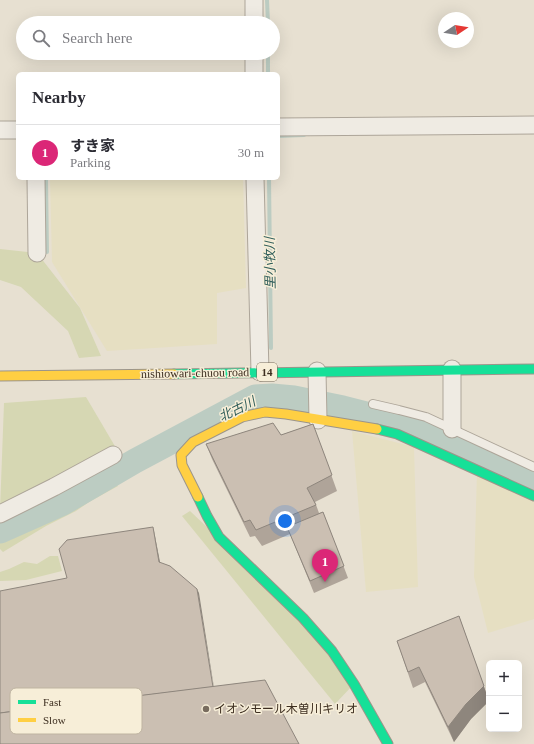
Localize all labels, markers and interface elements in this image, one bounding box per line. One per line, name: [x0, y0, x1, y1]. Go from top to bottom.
north arrow: [438, 12, 474, 48]
search box: [16, 16, 280, 60]
icon: search: [30, 27, 52, 49]
text: Search here: [62, 30, 132, 46]
text: Nearby: [32, 88, 86, 107]
text: すき家: [70, 138, 115, 154]
text: 1: [42, 145, 48, 160]
text: 30 m: [238, 145, 264, 160]
text: Parking: [70, 155, 110, 170]
water label: 里小牧川: [262, 235, 278, 289]
road number: 14: [257, 363, 277, 381]
street label: nishiowari-chuou road: [141, 365, 249, 381]
water label: 北古川: [216, 393, 260, 424]
your location: [275, 511, 295, 531]
pin: 1: [312, 549, 338, 582]
map controls: [486, 660, 522, 732]
button: +: [486, 660, 522, 696]
legend: [10, 688, 142, 734]
text: Fast: [43, 696, 61, 708]
button: −: [486, 696, 522, 732]
place label: イオンモール木曽川キリオ: [214, 702, 358, 716]
marker: イオンモール木曽川キリオ: [201, 704, 211, 714]
text: Slow: [43, 714, 66, 726]

